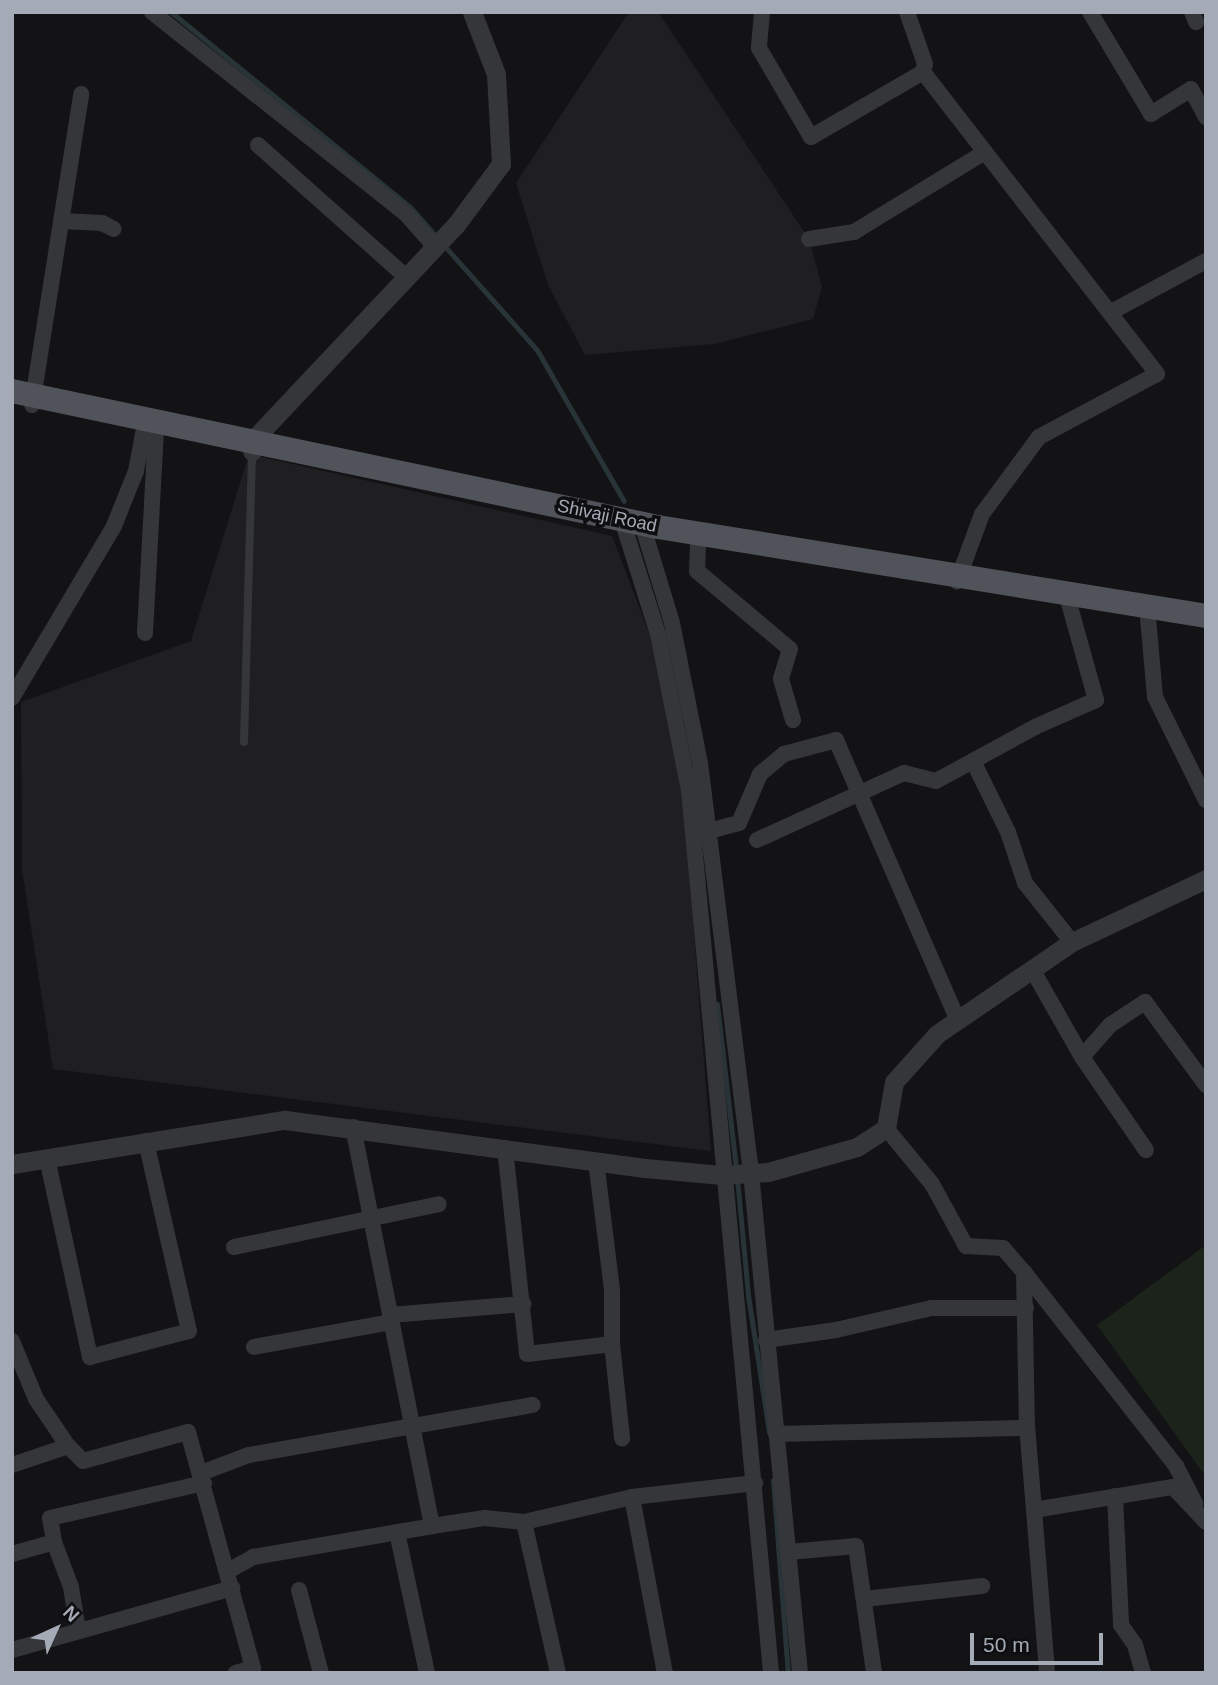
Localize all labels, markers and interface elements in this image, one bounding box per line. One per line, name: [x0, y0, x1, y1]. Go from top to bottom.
street label: Shivaji Road: [555, 495, 659, 537]
north arrow: [21, 1594, 91, 1664]
text: N: [59, 1602, 83, 1626]
scale bar: [973, 1618, 1106, 1662]
text: 50 m: [983, 1633, 1030, 1656]

